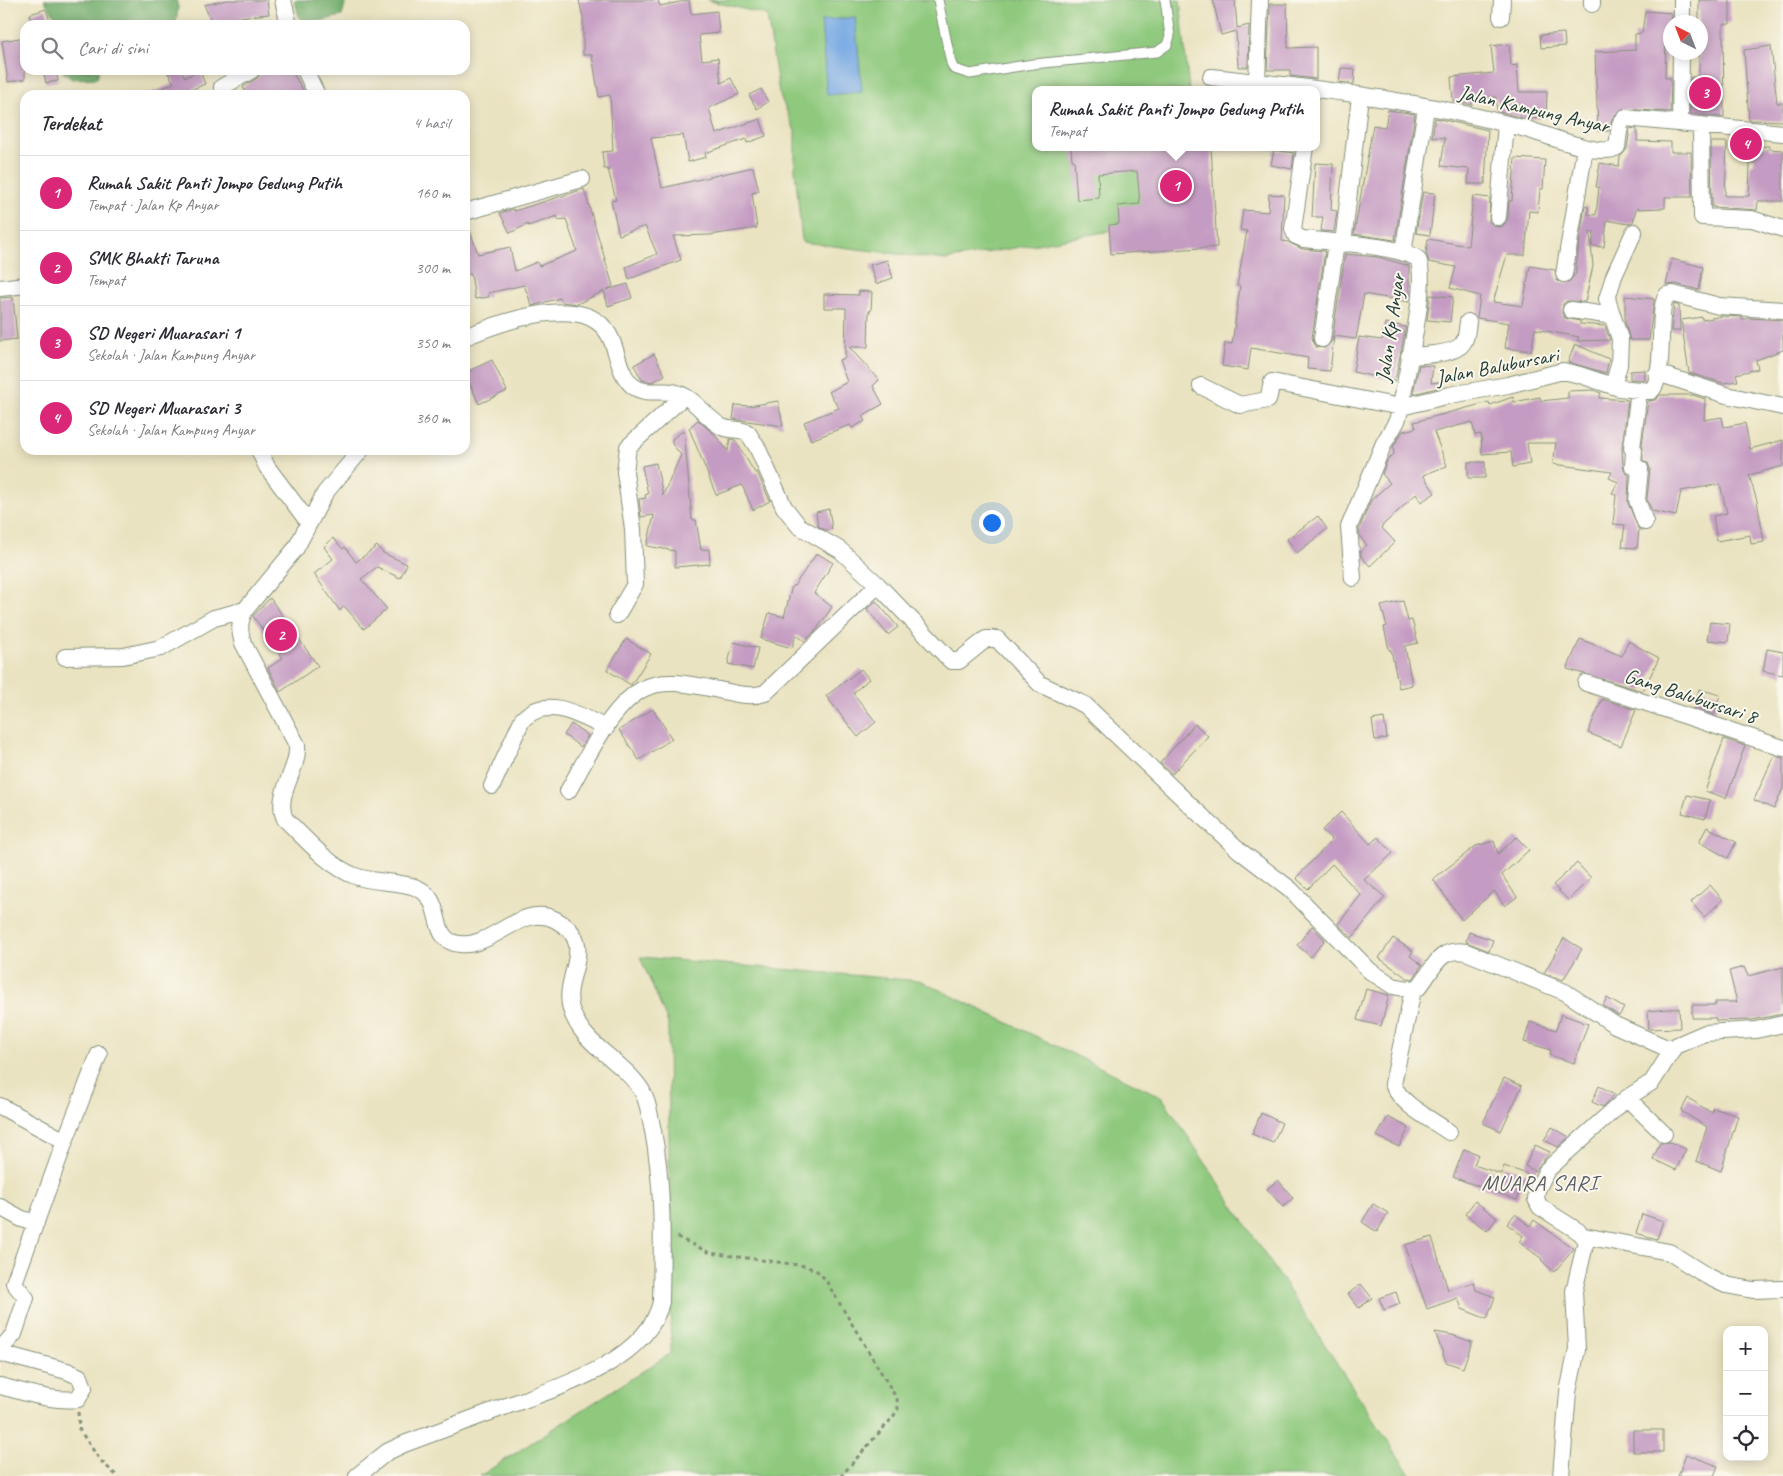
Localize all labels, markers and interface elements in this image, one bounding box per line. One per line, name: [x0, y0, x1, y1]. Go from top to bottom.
north arrow: [1663, 15, 1708, 60]
search box: [20, 20, 470, 75]
icon: search: [38, 34, 66, 62]
text: Cari di sini: [78, 36, 148, 60]
pin: 3: [1689, 74, 1721, 112]
street label: Jalan Kampung Anyar: [1455, 79, 1613, 139]
popup: [1032, 86, 1320, 151]
text: Rumah Sakit Panti Jompo Gedung Putih: [1049, 97, 1303, 121]
text: Terdekat: [40, 110, 101, 136]
text: 4 hasil: [413, 113, 450, 133]
text: Tempat: [1049, 121, 1086, 141]
pin: 4: [1730, 125, 1762, 163]
pin: 1: [1160, 167, 1192, 205]
text: Rumah Sakit Panti Jompo Gedung Putih: [87, 171, 342, 195]
text: 1: [52, 183, 60, 203]
text: 160 m: [416, 183, 450, 203]
text: Tempat · Jalan Kp Anyar: [87, 195, 219, 215]
text: SMK Bhakti Taruna: [87, 246, 218, 270]
text: 2: [52, 258, 60, 278]
text: 300 m: [416, 258, 450, 278]
text: Tempat: [87, 270, 125, 290]
street label: Jalan Kp Anyar: [1369, 271, 1411, 385]
text: SD Negeri Muarasari 1: [87, 321, 240, 345]
text: 3: [52, 333, 60, 353]
text: 350 m: [416, 333, 450, 353]
street label: Jalan Balubursari: [1433, 341, 1563, 391]
text: Sekolah · Jalan Kampung Anyar: [87, 345, 255, 365]
text: SD Negeri Muarasari 3: [87, 396, 240, 420]
text: 4: [52, 408, 60, 428]
text: 360 m: [416, 408, 450, 428]
text: Sekolah · Jalan Kampung Anyar: [87, 420, 255, 440]
your location: [979, 510, 1005, 536]
pin: 2: [265, 616, 297, 654]
street label: Gang Balubursari 8: [1621, 662, 1763, 730]
district label: MUARA SARI: [1482, 1169, 1603, 1197]
map controls: [1723, 1326, 1768, 1461]
button: +: [1723, 1326, 1768, 1371]
button: −: [1723, 1371, 1768, 1416]
button: locate: [1723, 1416, 1768, 1461]

